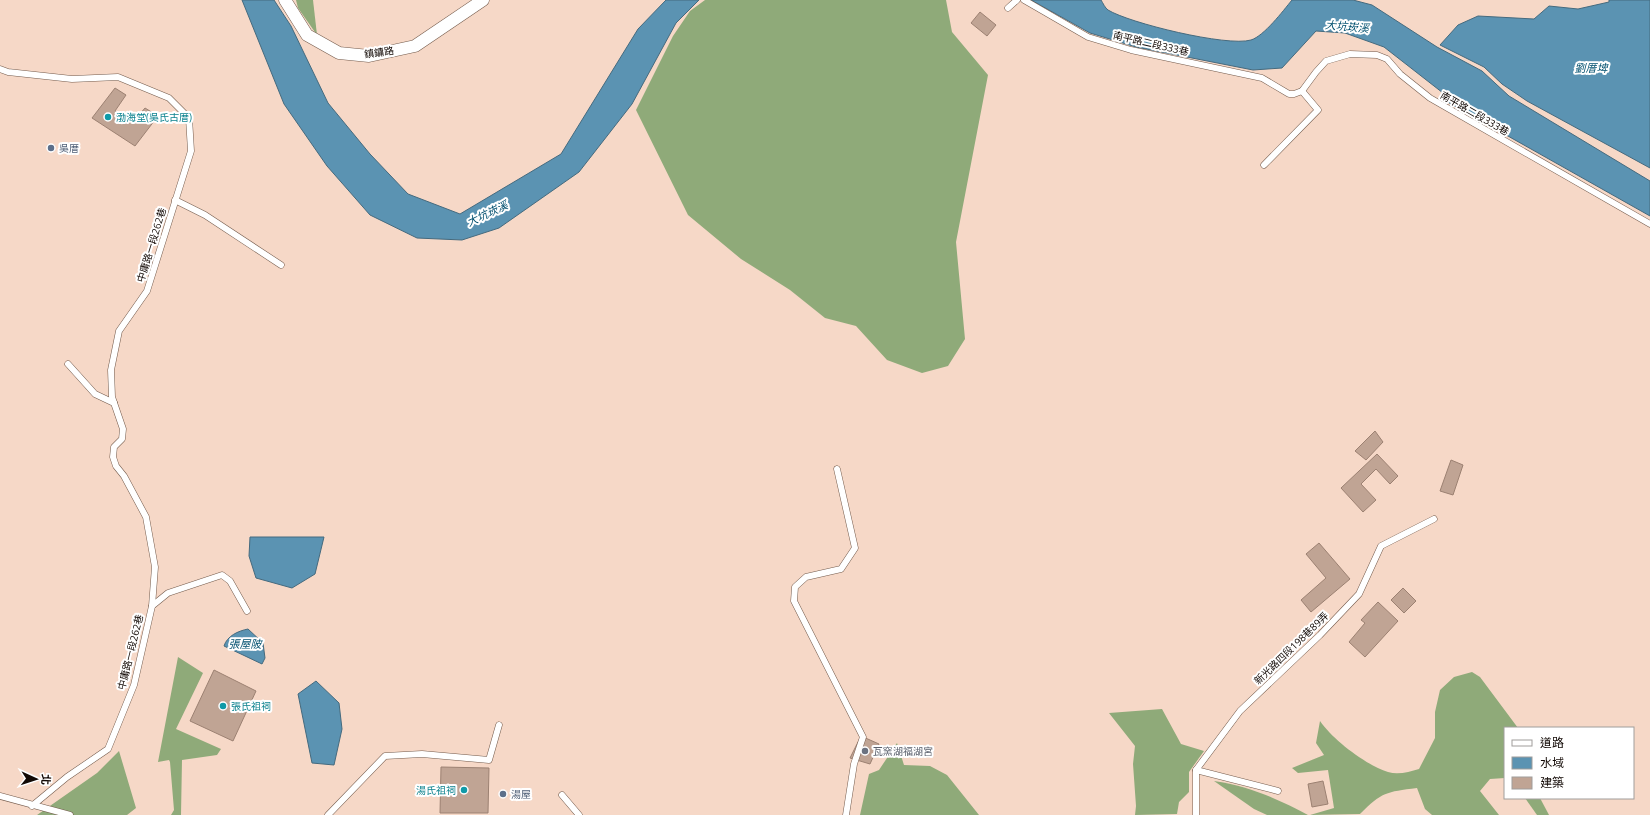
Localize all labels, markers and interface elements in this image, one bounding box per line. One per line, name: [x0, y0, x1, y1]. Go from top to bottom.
water label: 大坑崁溪: [1324, 17, 1372, 36]
street label: 南平路二段333巷: [1112, 28, 1190, 58]
street label: 鎮鏞路: [363, 43, 395, 61]
water label: 劉厝埤: [1575, 60, 1609, 75]
street label: 南平路二段333巷: [1438, 88, 1512, 138]
place label: 渤海堂(吳氏古厝): [116, 110, 192, 124]
marker: 渤海堂(吳氏古厝): [103, 112, 113, 122]
place label: 吳厝: [59, 141, 79, 155]
marker: 吳厝: [46, 143, 56, 153]
water label: 大坑崁溪: [464, 196, 512, 229]
street label: 中庸路一段262巷: [133, 206, 169, 284]
street label: 新光路四段198巷89弄: [1251, 609, 1331, 687]
street label: 中庸路一段262巷: [114, 613, 146, 691]
water label: 張屋陂: [229, 636, 263, 651]
place label: 張氏祖祠: [231, 699, 271, 713]
marker: 張氏祖祠: [218, 701, 228, 711]
legend: [1504, 727, 1634, 799]
text: 道路: [1540, 734, 1564, 751]
place label: 瓦窯湖福湖宮: [873, 744, 933, 758]
marker: 瓦窯湖福湖宮: [860, 746, 870, 756]
text: 水域: [1540, 754, 1564, 771]
north arrow: [16, 759, 56, 799]
text: 北: [39, 774, 54, 785]
text: 建築: [1540, 774, 1564, 791]
place label: 湯氏祖祠: [416, 783, 456, 797]
marker: 湯氏祖祠: [459, 785, 469, 795]
place label: 湯屋: [511, 787, 531, 801]
marker: 湯屋: [498, 789, 508, 799]

